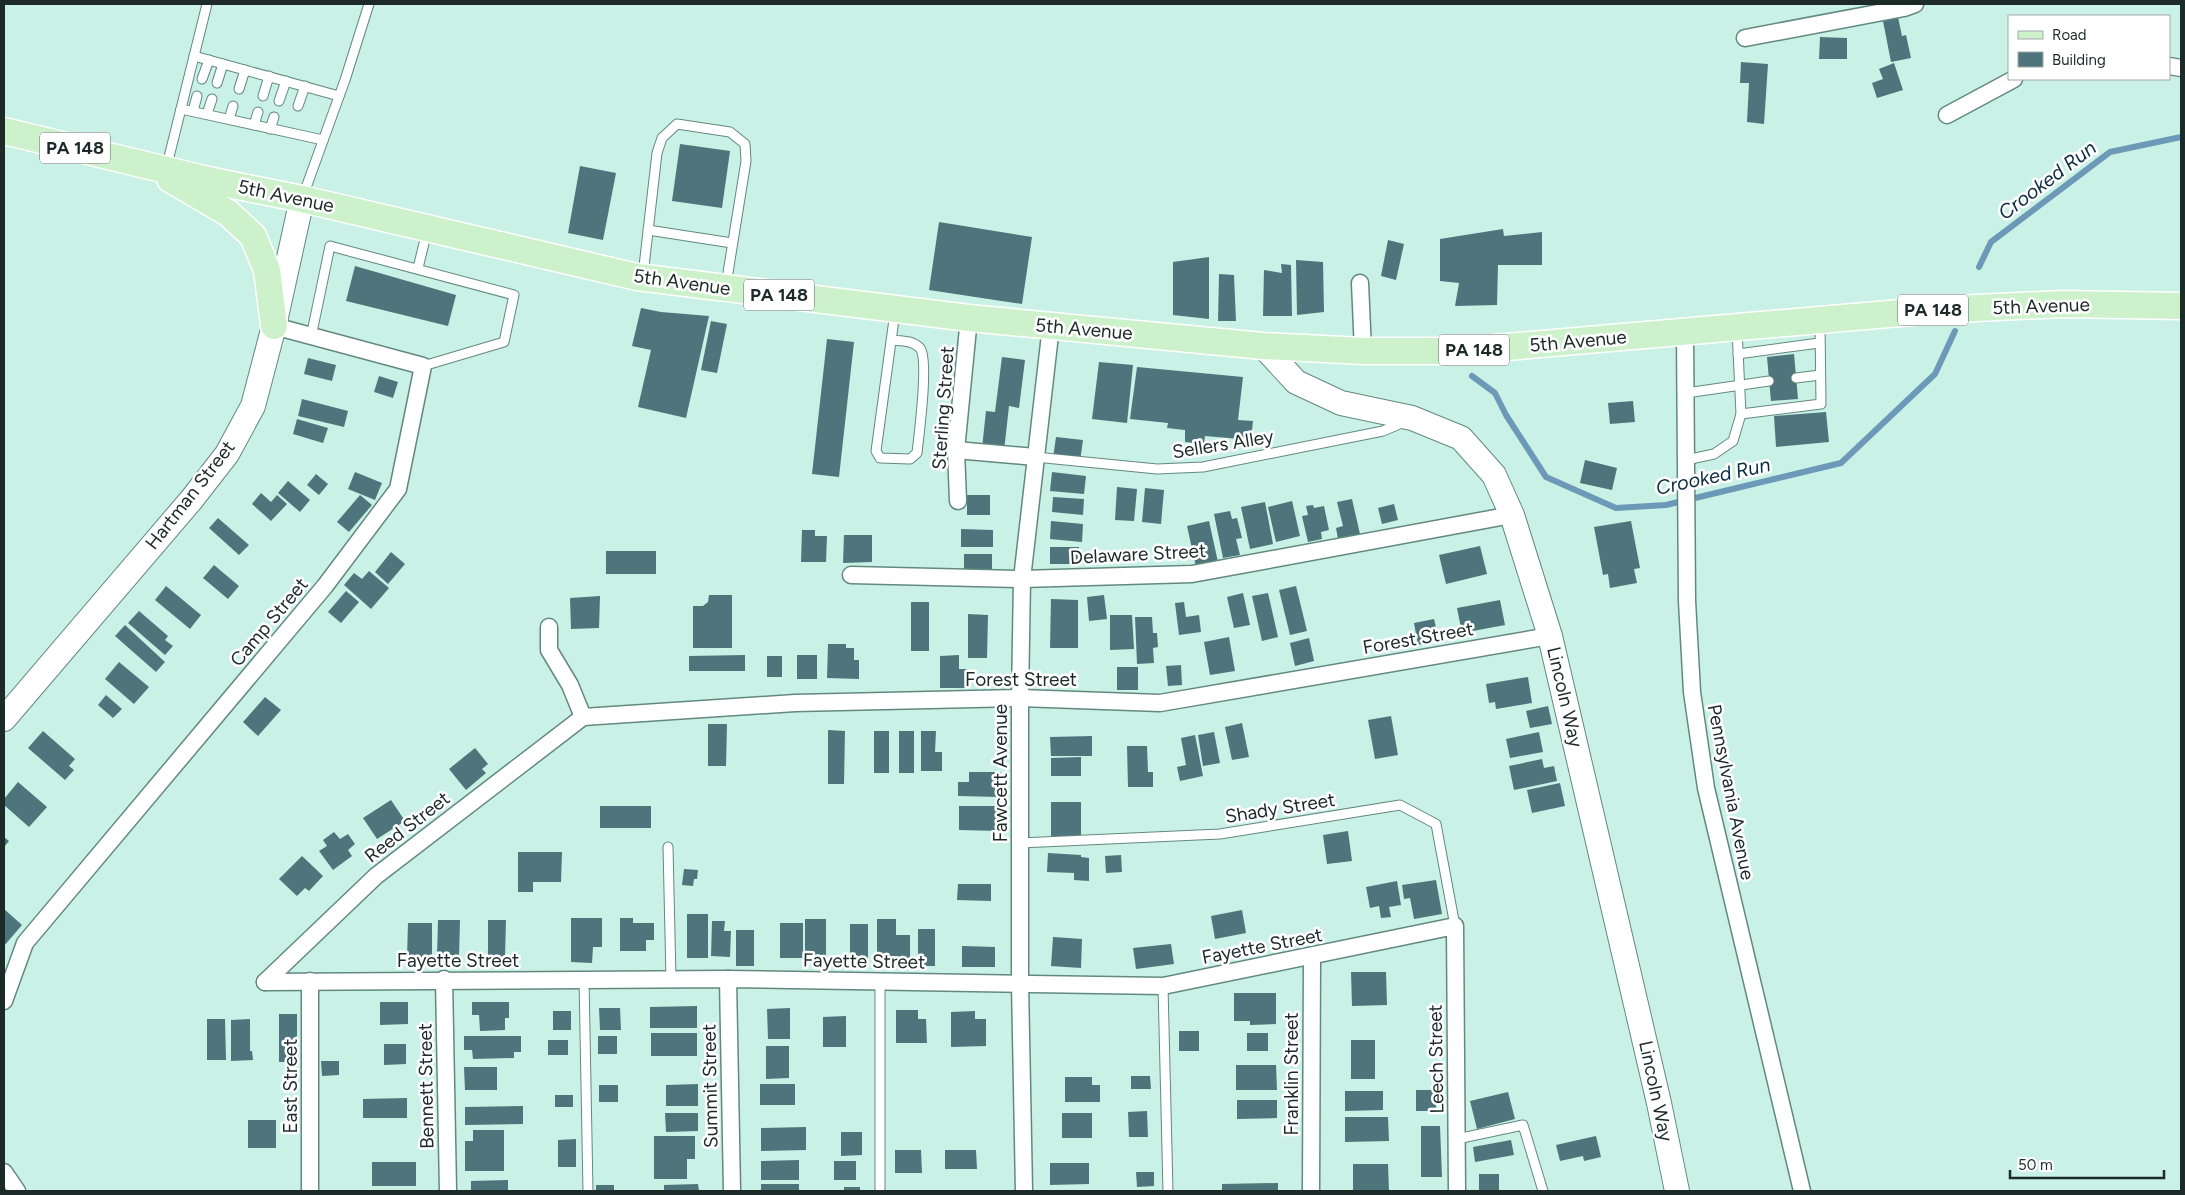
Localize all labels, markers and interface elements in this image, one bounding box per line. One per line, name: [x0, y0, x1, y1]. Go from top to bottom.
legend: [2008, 15, 2170, 80]
text: Road: [2052, 26, 2087, 44]
text: Building: [2052, 51, 2106, 69]
road number: PA 148: [40, 132, 110, 164]
water label: Crooked Run: [1993, 135, 2101, 225]
street label: 5th Avenue: [236, 175, 336, 217]
street label: 5th Avenue: [632, 264, 732, 300]
road number: PA 148: [744, 280, 814, 310]
street label: 5th Avenue: [1992, 293, 2090, 319]
road number: PA 148: [1898, 294, 1968, 326]
street label: 5th Avenue: [1034, 313, 1134, 345]
street label: 5th Avenue: [1528, 325, 1628, 357]
road number: PA 148: [1439, 334, 1509, 366]
street label: Sterling Street: [927, 345, 959, 471]
street label: Sellers Alley: [1171, 425, 1275, 463]
street label: Hartman Street: [140, 436, 240, 554]
water label: Crooked Run: [1654, 452, 1772, 500]
street label: Delaware Street: [1069, 539, 1207, 569]
street label: Camp Street: [225, 573, 313, 671]
street label: Forest Street: [1361, 617, 1475, 659]
street label: Lincoln Way: [1542, 644, 1588, 750]
street label: Forest Street: [965, 668, 1077, 691]
street label: Pennsylvania Avenue: [1703, 702, 1759, 882]
street label: Fawcett Avenue: [989, 704, 1012, 842]
street label: Reed Street: [360, 787, 454, 867]
street label: Shady Street: [1223, 788, 1337, 828]
street label: Fayette Street: [1200, 923, 1324, 969]
street label: Fayette Street: [803, 948, 925, 974]
street label: Fayette Street: [397, 949, 519, 972]
street label: Leech Street: [1424, 1004, 1448, 1114]
street label: Franklin Street: [1280, 1012, 1303, 1136]
street label: Bennett Street: [413, 1023, 439, 1149]
street label: Summit Street: [697, 1024, 723, 1148]
street label: Lincoln Way: [1634, 1038, 1678, 1144]
street label: East Street: [279, 1039, 302, 1133]
scale bar: [2010, 1148, 2164, 1180]
text: 50 m: [2018, 1156, 2053, 1174]

